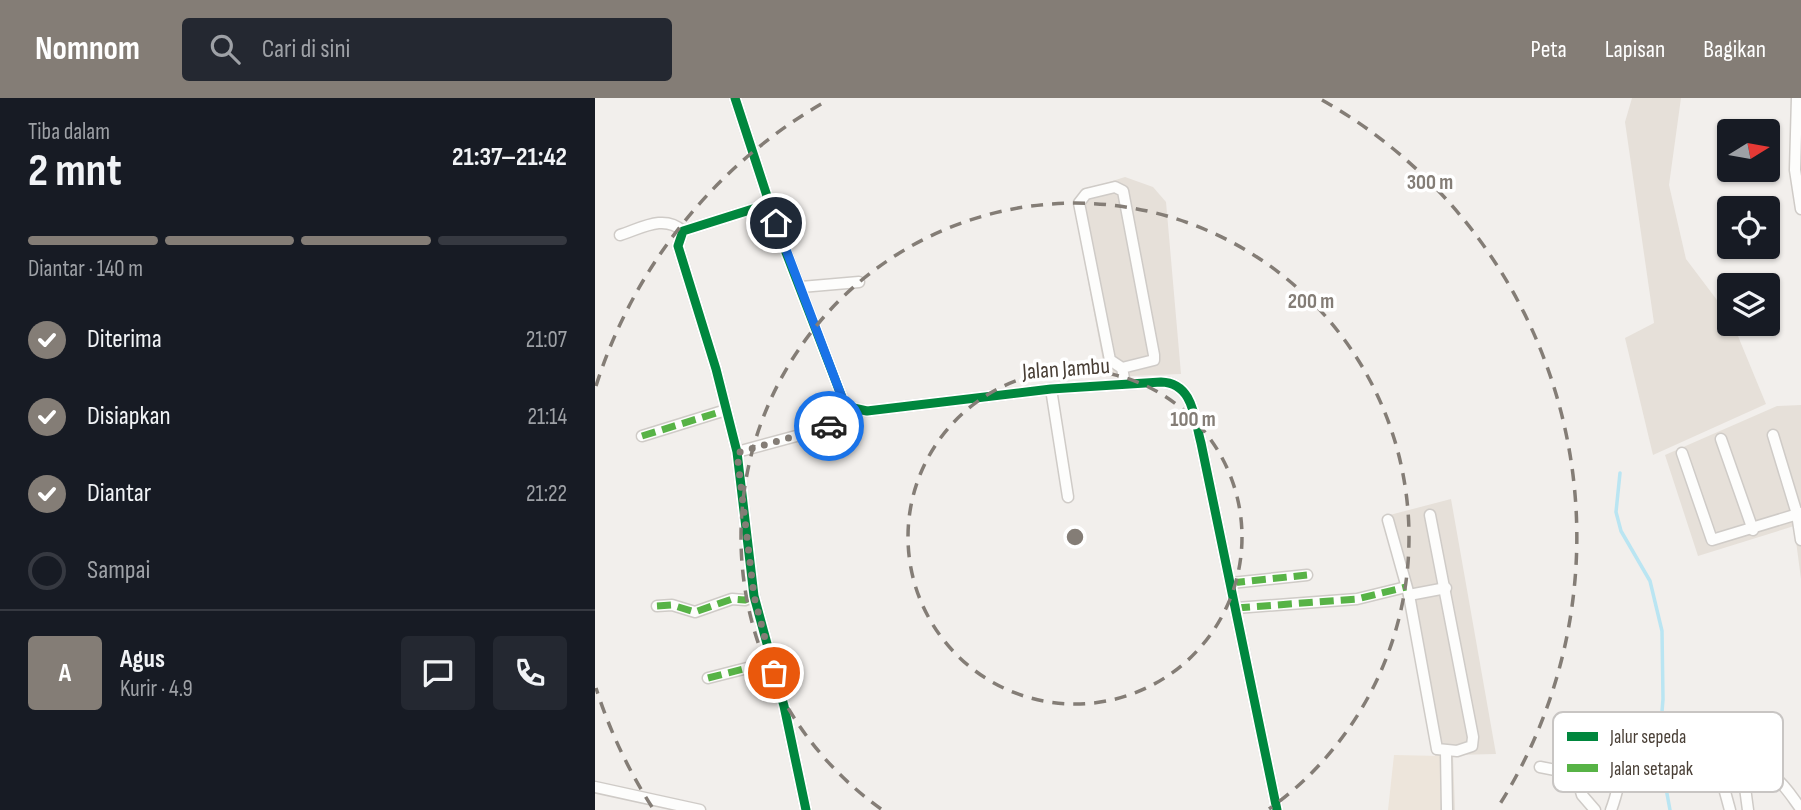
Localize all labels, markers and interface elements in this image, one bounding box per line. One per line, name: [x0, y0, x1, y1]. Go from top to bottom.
search box: [182, 18, 672, 81]
text: Nomnom: [35, 29, 140, 69]
icon: search: [206, 30, 244, 68]
text: Cari di sini: [262, 34, 350, 65]
text: Peta: [1531, 35, 1567, 64]
text: Lapisan: [1605, 35, 1665, 64]
text: Bagikan: [1703, 35, 1766, 64]
text: Tiba dalam: [28, 118, 110, 146]
north arrow: [1717, 119, 1780, 182]
map controls: [1717, 119, 1780, 336]
text: 21:37–21:42: [452, 142, 567, 173]
text: 2 mnt: [28, 144, 122, 199]
text: 300 m: [1407, 170, 1453, 195]
pin: [746, 193, 806, 253]
button: locate: [1717, 196, 1780, 259]
icon: home: [757, 204, 795, 242]
text: Diantar · 140 m: [28, 255, 143, 283]
button: layers: [1717, 273, 1780, 336]
text: 200 m: [1288, 289, 1334, 314]
icon: check: [28, 321, 66, 359]
text: Diterima: [87, 324, 162, 355]
text: 21:07: [526, 326, 567, 354]
street label: Jalan Jambu: [1020, 352, 1111, 386]
courier: [794, 391, 864, 461]
icon: check: [28, 398, 66, 436]
text: Disiapkan: [87, 401, 171, 432]
text: 21:14: [527, 403, 567, 431]
icon: car: [810, 407, 848, 445]
text: 100 m: [1170, 407, 1216, 432]
icon: check: [28, 475, 66, 513]
text: Diantar: [87, 478, 151, 509]
text: 21:22: [526, 480, 567, 508]
centre of rings: [1063, 525, 1087, 549]
text: Sampai: [87, 555, 150, 586]
button: chat: [401, 636, 475, 710]
button: phone: [493, 636, 567, 710]
pin: [744, 643, 804, 703]
text: Agus: [120, 644, 165, 675]
icon: bag: [755, 654, 793, 692]
text: A: [59, 658, 71, 689]
text: Kurir · 4.9: [120, 675, 193, 703]
legend: [1553, 712, 1783, 792]
text: Jalur sepeda: [1609, 726, 1686, 749]
text: Jalan setapak: [1609, 758, 1694, 781]

